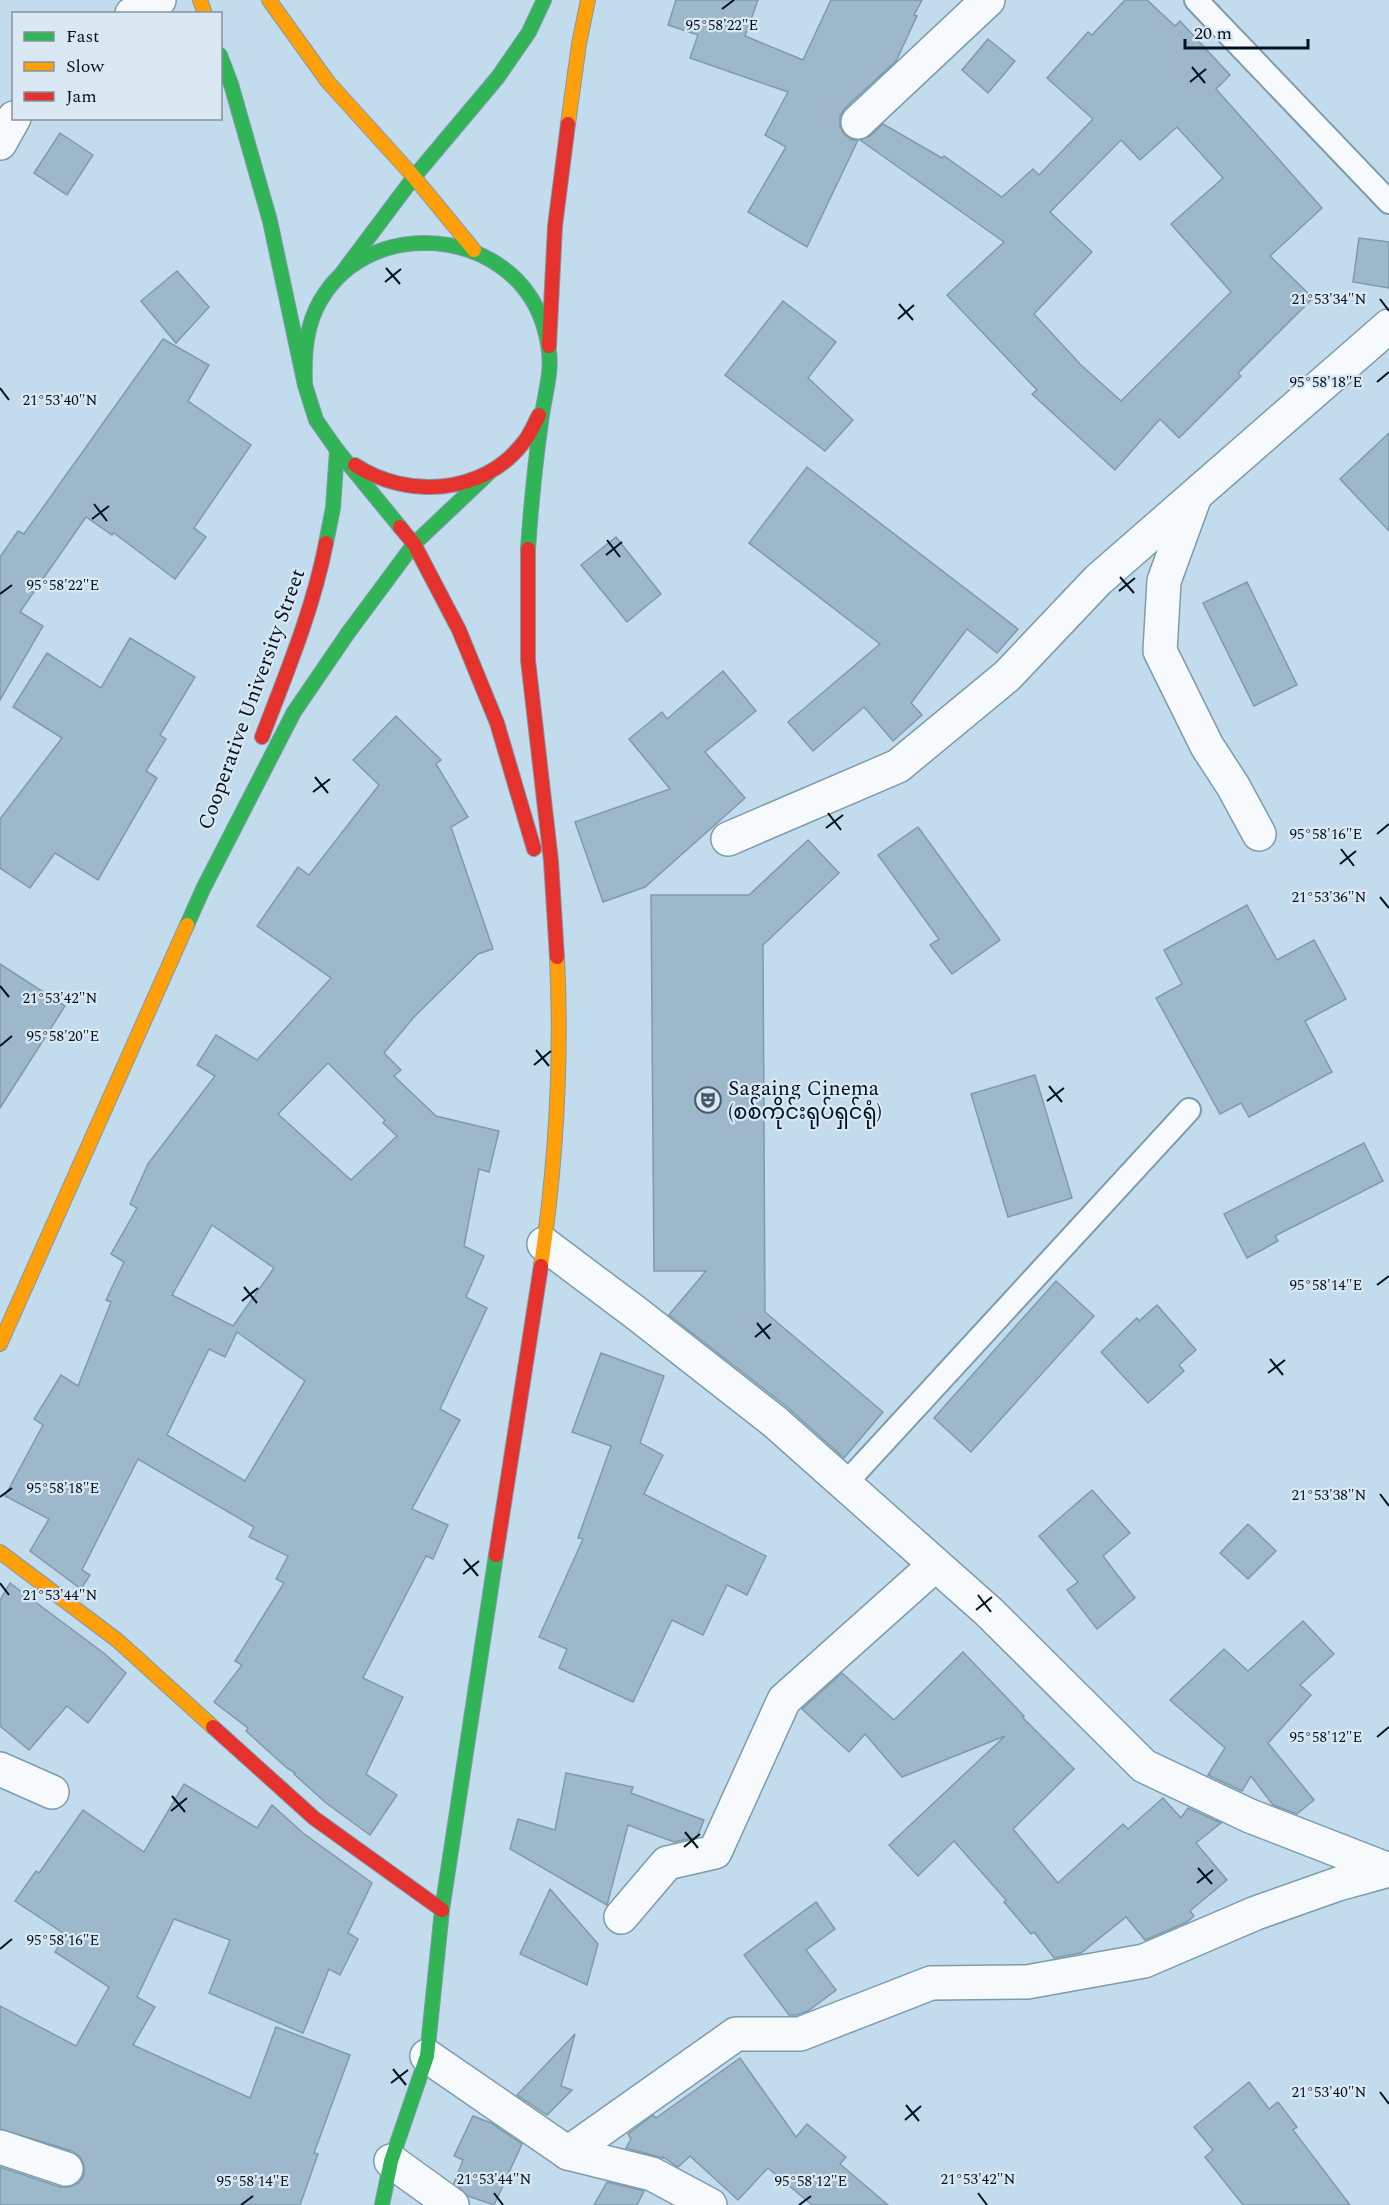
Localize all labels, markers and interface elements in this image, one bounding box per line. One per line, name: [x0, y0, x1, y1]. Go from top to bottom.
legend: [12, 12, 222, 120]
scale bar: [1185, 12, 1308, 50]
text: 95°58'22"E: [686, 14, 758, 37]
text: 20 m: [1194, 20, 1232, 47]
text: Fast: [66, 23, 99, 50]
text: Slow: [66, 53, 105, 80]
text: Jam: [66, 83, 97, 110]
text: 21°53'34"N: [1292, 288, 1367, 311]
text: 95°58'18"E: [1290, 371, 1362, 394]
text: 21°53'40"N: [23, 389, 98, 412]
street label: Cooperative University Street: [190, 564, 314, 834]
text: 95°58'22"E: [27, 574, 99, 597]
text: 95°58'16"E: [1290, 823, 1362, 846]
text: 21°53'36"N: [1292, 886, 1367, 909]
text: 21°53'42"N: [23, 987, 98, 1010]
text: 95°58'20"E: [27, 1025, 99, 1048]
place label: Sagaing Cinema (စစ်ကိုင်းရုပ်ရှင်ရုံ): [728, 1073, 882, 1129]
theatre icon: Sagaing Cinema (စစ်ကိုင်းရုပ်ရှင်ရုံ): [693, 1085, 723, 1115]
text: 95°58'14"E: [1290, 1274, 1362, 1297]
text: 95°58'18"E: [27, 1477, 99, 1500]
text: 21°53'38"N: [1292, 1484, 1367, 1507]
text: 21°53'44"N: [23, 1584, 98, 1607]
text: 95°58'12"E: [1290, 1726, 1362, 1749]
text: 95°58'16"E: [27, 1929, 99, 1952]
text: 21°53'40"N: [1292, 2081, 1367, 2104]
text: 21°53'44"N: [457, 2168, 532, 2191]
text: 21°53'42"N: [941, 2168, 1016, 2191]
text: 95°58'14"E: [217, 2170, 289, 2193]
text: 95°58'12"E: [775, 2170, 847, 2193]

